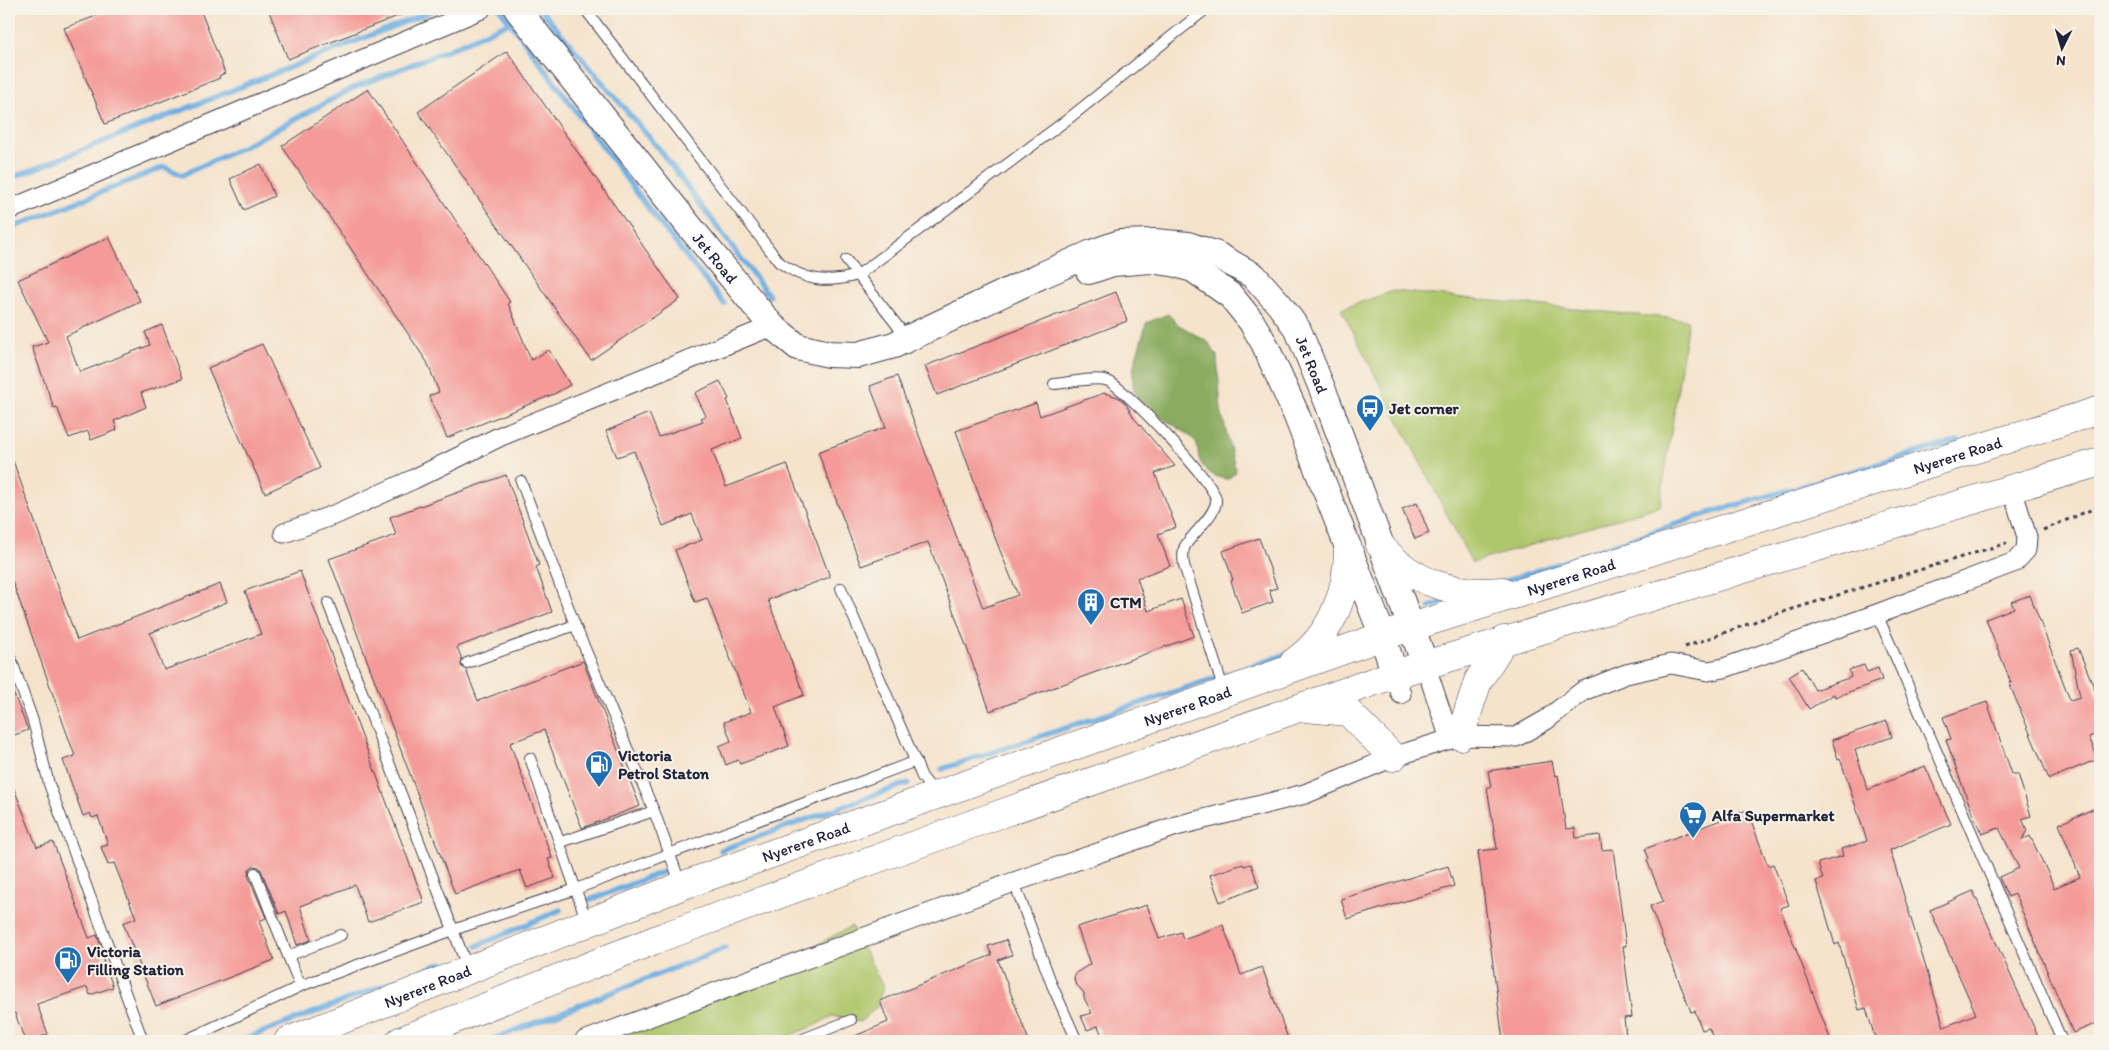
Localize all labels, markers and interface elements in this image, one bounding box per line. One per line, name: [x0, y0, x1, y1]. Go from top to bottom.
north arrow: [2036, 22, 2086, 72]
text: N: [2055, 52, 2066, 69]
street label: Jet Road: [689, 228, 742, 287]
street label: Jet Road: [1292, 333, 1333, 396]
bus stop icon: Jet corner: [1355, 393, 1385, 432]
place label: Jet corner: [1388, 399, 1460, 418]
street label: Nyerere Road: [1911, 432, 2004, 478]
street label: Nyerere Road: [1525, 554, 1618, 600]
building icon: CTM: [1076, 587, 1106, 626]
place label: CTM: [1110, 593, 1142, 612]
street label: Nyerere Road: [1141, 681, 1234, 730]
place label: Victoria Petrol Staton: [618, 746, 710, 783]
fuel station icon: Victoria Petrol Staton: [584, 749, 614, 788]
supermarket icon: Alfa Supermarket: [1678, 800, 1708, 839]
place label: Alfa Supermarket: [1711, 806, 1834, 826]
street label: Nyerere Road: [759, 817, 852, 866]
place label: Victoria Filling Station: [87, 942, 185, 980]
fuel station icon: Victoria Filling Station: [53, 945, 83, 984]
street label: Nyerere Road: [381, 960, 474, 1012]

